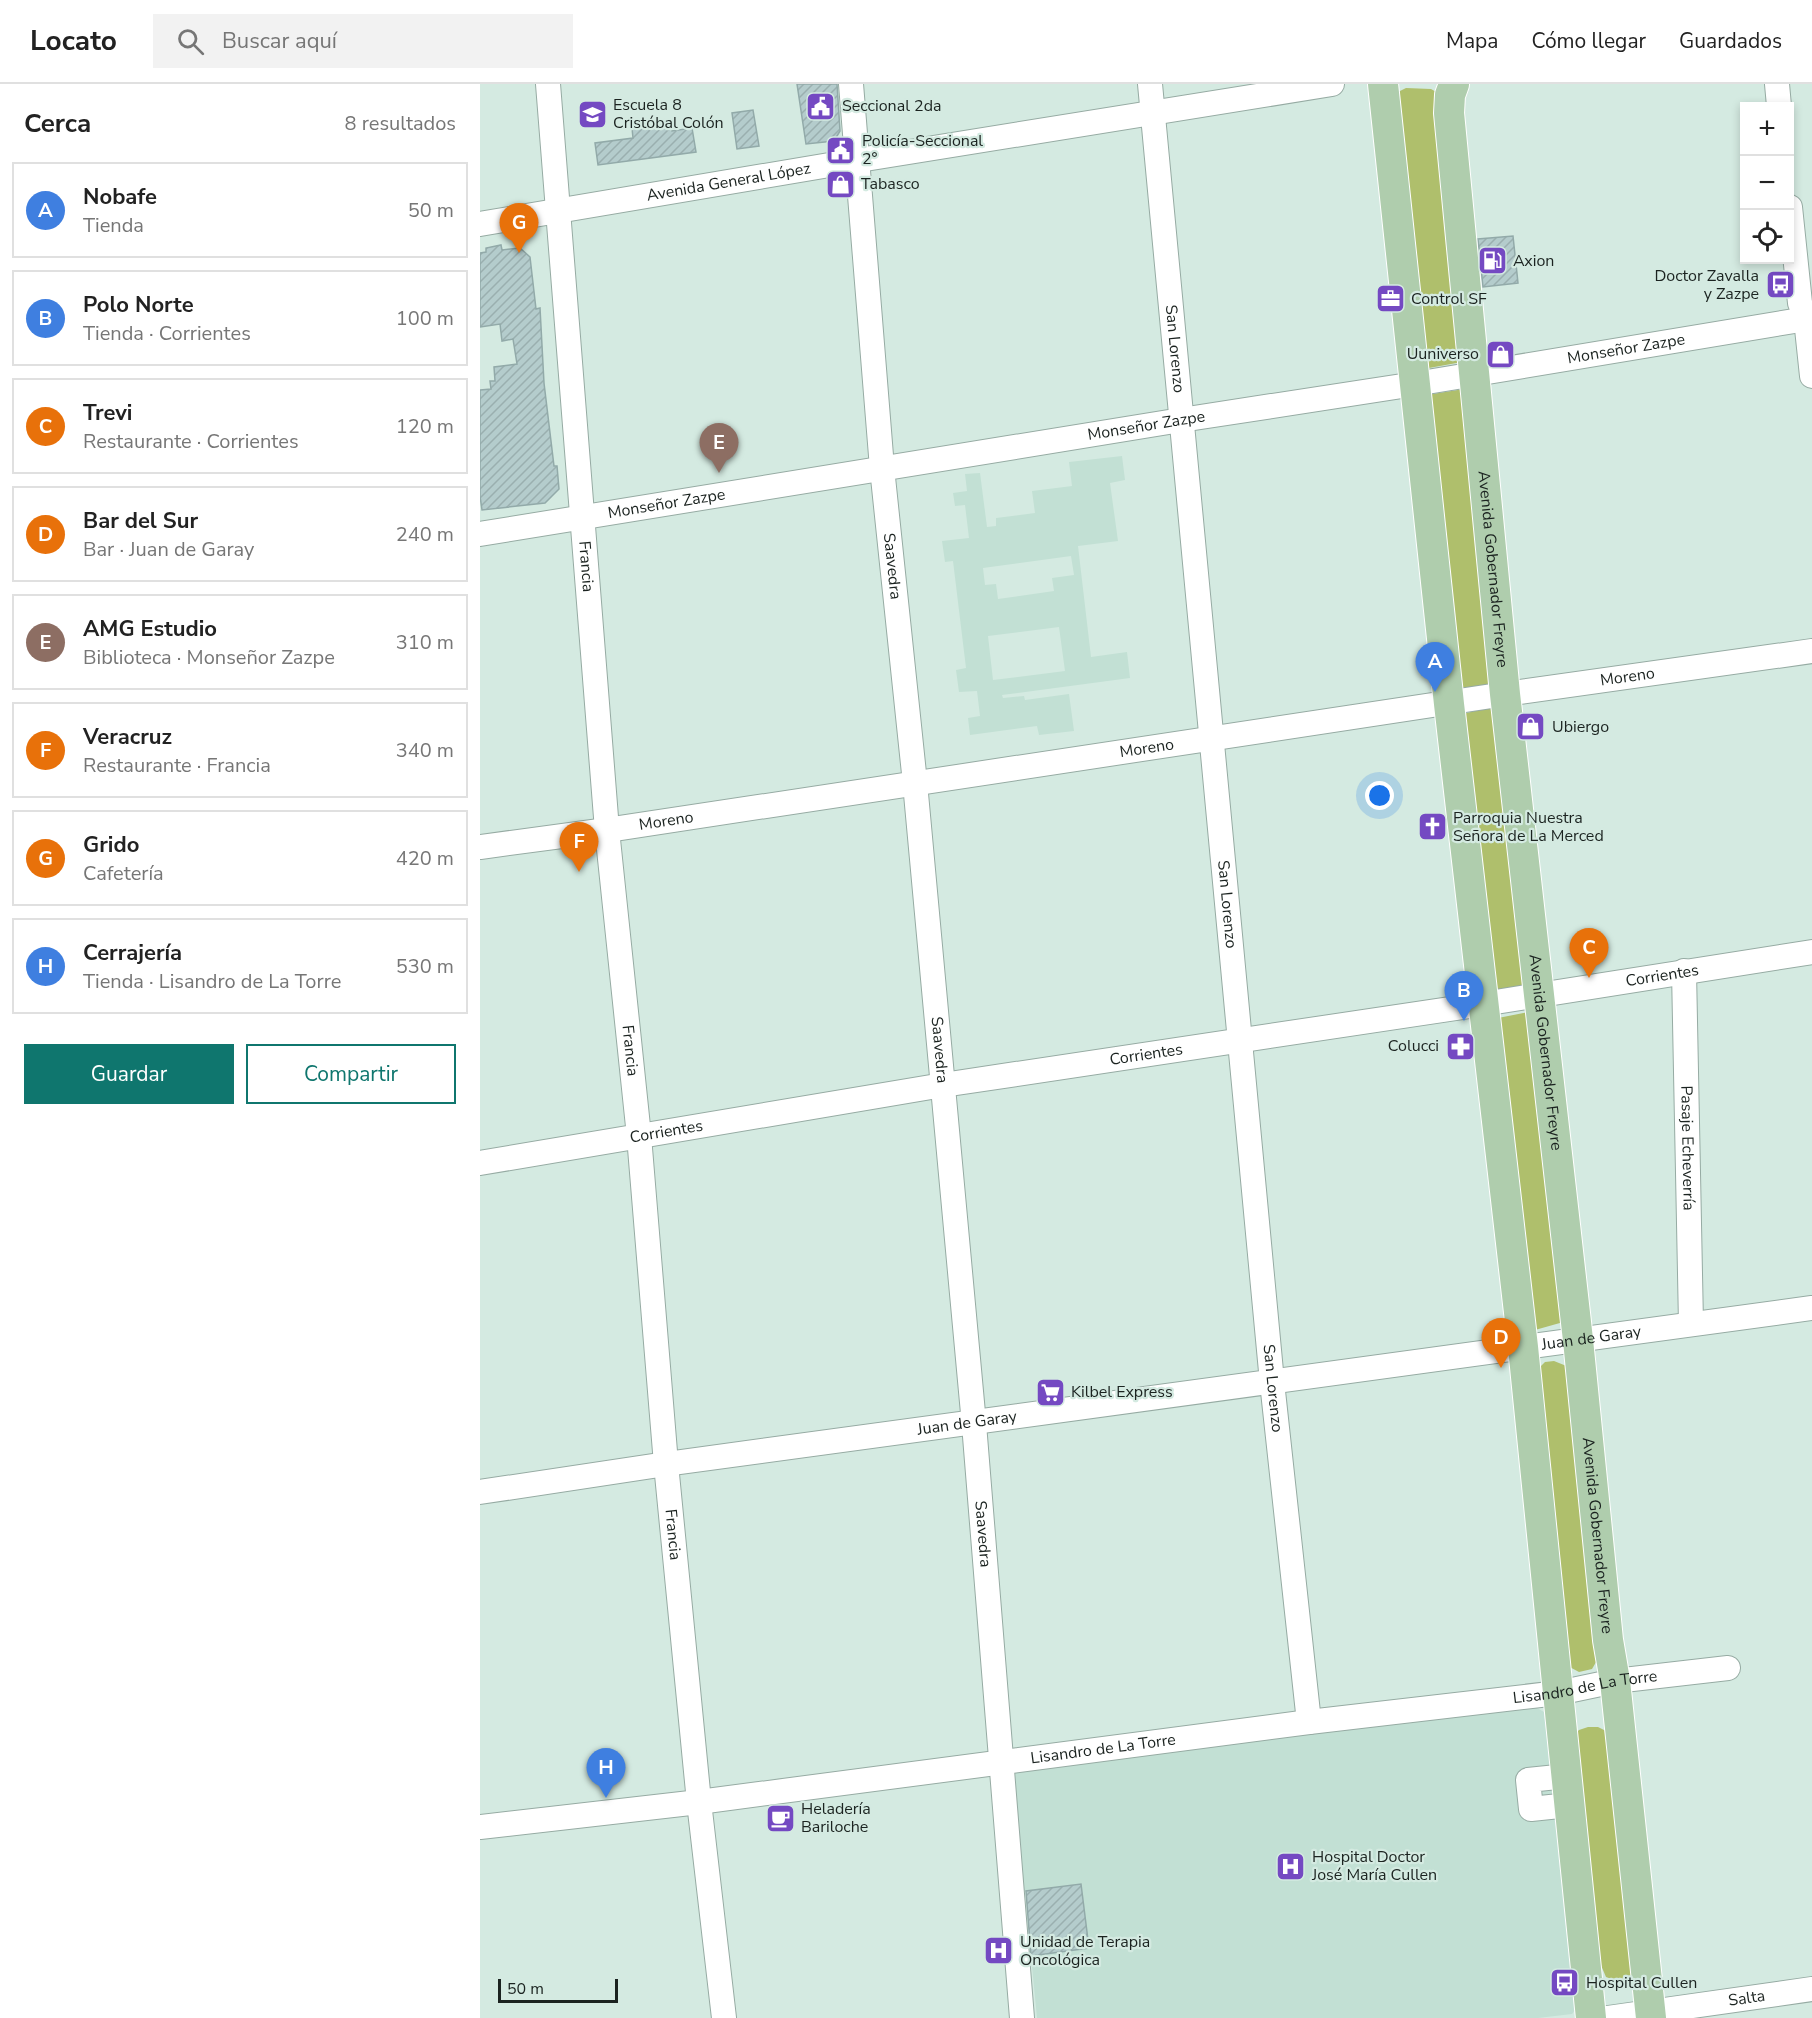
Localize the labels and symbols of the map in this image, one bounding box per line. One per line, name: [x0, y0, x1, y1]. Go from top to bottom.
public building icon: Seccional 2da: [805, 90, 837, 122]
place label: Escuela 8 Cristóbal Colón: [613, 94, 724, 134]
place label: Seccional 2da: [842, 95, 941, 117]
school or university icon: Escuela 8 Cristóbal Colón: [576, 98, 608, 130]
place label: Policía-Seccional 2°: [862, 130, 983, 170]
public building icon: Policía-Seccional 2°: [825, 134, 857, 166]
street label: Avenida General López: [645, 157, 812, 207]
shop icon: Tabasco: [824, 168, 856, 200]
place label: Tabasco: [861, 173, 920, 195]
pin: G: [500, 204, 538, 253]
fuel station icon: Axion: [1476, 245, 1508, 277]
place label: Axion: [1513, 250, 1554, 272]
place label: Doctor Zavalla y Zazpe: [1654, 265, 1759, 305]
bus stop icon: Doctor Zavalla y Zazpe: [1764, 269, 1796, 301]
office icon: Control SF: [1374, 283, 1406, 315]
place label: Control SF: [1411, 288, 1487, 310]
street label: San Lorenzo: [1160, 304, 1190, 394]
street label: Monseñor Zazpe: [1566, 328, 1687, 369]
shop icon: Uuniverso: [1484, 338, 1516, 370]
place label: Uuniverso: [1407, 343, 1479, 365]
street label: Monseñor Zazpe: [1086, 405, 1207, 446]
pin: E: [700, 424, 738, 473]
street label: Avenida Gobernador Freyre: [1473, 470, 1513, 668]
street label: Monseñor Zazpe: [606, 483, 727, 524]
street label: Saavedra: [878, 532, 907, 601]
street label: Francia: [573, 540, 599, 593]
pin: A: [1416, 642, 1454, 692]
street label: Moreno: [1599, 662, 1656, 692]
shop icon: Ubiergo: [1515, 711, 1547, 743]
place label: Ubiergo: [1552, 716, 1609, 738]
street label: Moreno: [1118, 733, 1176, 763]
your location: [1365, 781, 1394, 810]
street label: Moreno: [637, 806, 695, 836]
place label: Parroquia Nuestra Señora de La Merced: [1453, 807, 1604, 847]
church icon: Parroquia Nuestra Señora de La Merced: [1416, 811, 1448, 843]
pin: F: [560, 822, 598, 872]
street label: San Lorenzo: [1212, 859, 1242, 950]
pin: C: [1570, 928, 1608, 978]
street label: Avenida Gobernador Freyre: [1523, 953, 1568, 1152]
street label: Corrientes: [1624, 959, 1700, 992]
pin: B: [1444, 972, 1484, 1021]
street label: Saavedra: [926, 1016, 954, 1084]
street label: Francia: [616, 1024, 644, 1077]
pharmacy icon: Colucci: [1444, 1030, 1476, 1062]
place label: Colucci: [1388, 1035, 1439, 1057]
street label: Corrientes: [1108, 1038, 1184, 1071]
street label: Pasaje Echeverría: [1675, 1085, 1700, 1211]
street label: Corrientes: [628, 1115, 705, 1149]
pin: D: [1482, 1318, 1520, 1368]
street label: Juan de Garay: [1539, 1320, 1643, 1356]
street label: San Lorenzo: [1257, 1343, 1288, 1434]
supermarket icon: Kilbel Express: [1034, 1376, 1066, 1408]
place label: Kilbel Express: [1071, 1381, 1173, 1403]
street label: Juan de Garay: [915, 1405, 1019, 1441]
street label: Avenida Gobernador Freyre: [1577, 1436, 1618, 1635]
street label: Saavedra: [969, 1500, 997, 1568]
street label: Francia: [659, 1508, 686, 1561]
street label: Lisandro de La Torre: [1512, 1665, 1659, 1709]
street label: Lisandro de La Torre: [1029, 1729, 1177, 1769]
pin: H: [586, 1748, 626, 1798]
place label: Heladería Bariloche: [801, 1798, 871, 1838]
cafe icon: Heladería Bariloche: [764, 1802, 796, 1834]
place label: Hospital Doctor José María Cullen: [1311, 1846, 1437, 1886]
hospital icon: Hospital Doctor José María Cullen: [1275, 1850, 1307, 1882]
place label: Unidad de Terapia Oncológica: [1020, 1931, 1150, 1971]
hospital icon: Unidad de Terapia Oncológica: [983, 1935, 1015, 1967]
bus stop icon: Hospital Cullen: [1549, 1967, 1581, 1999]
place label: Hospital Cullen: [1586, 1972, 1697, 1994]
scale bar: [498, 1976, 618, 2004]
street label: Salta: [1727, 1985, 1766, 2012]

